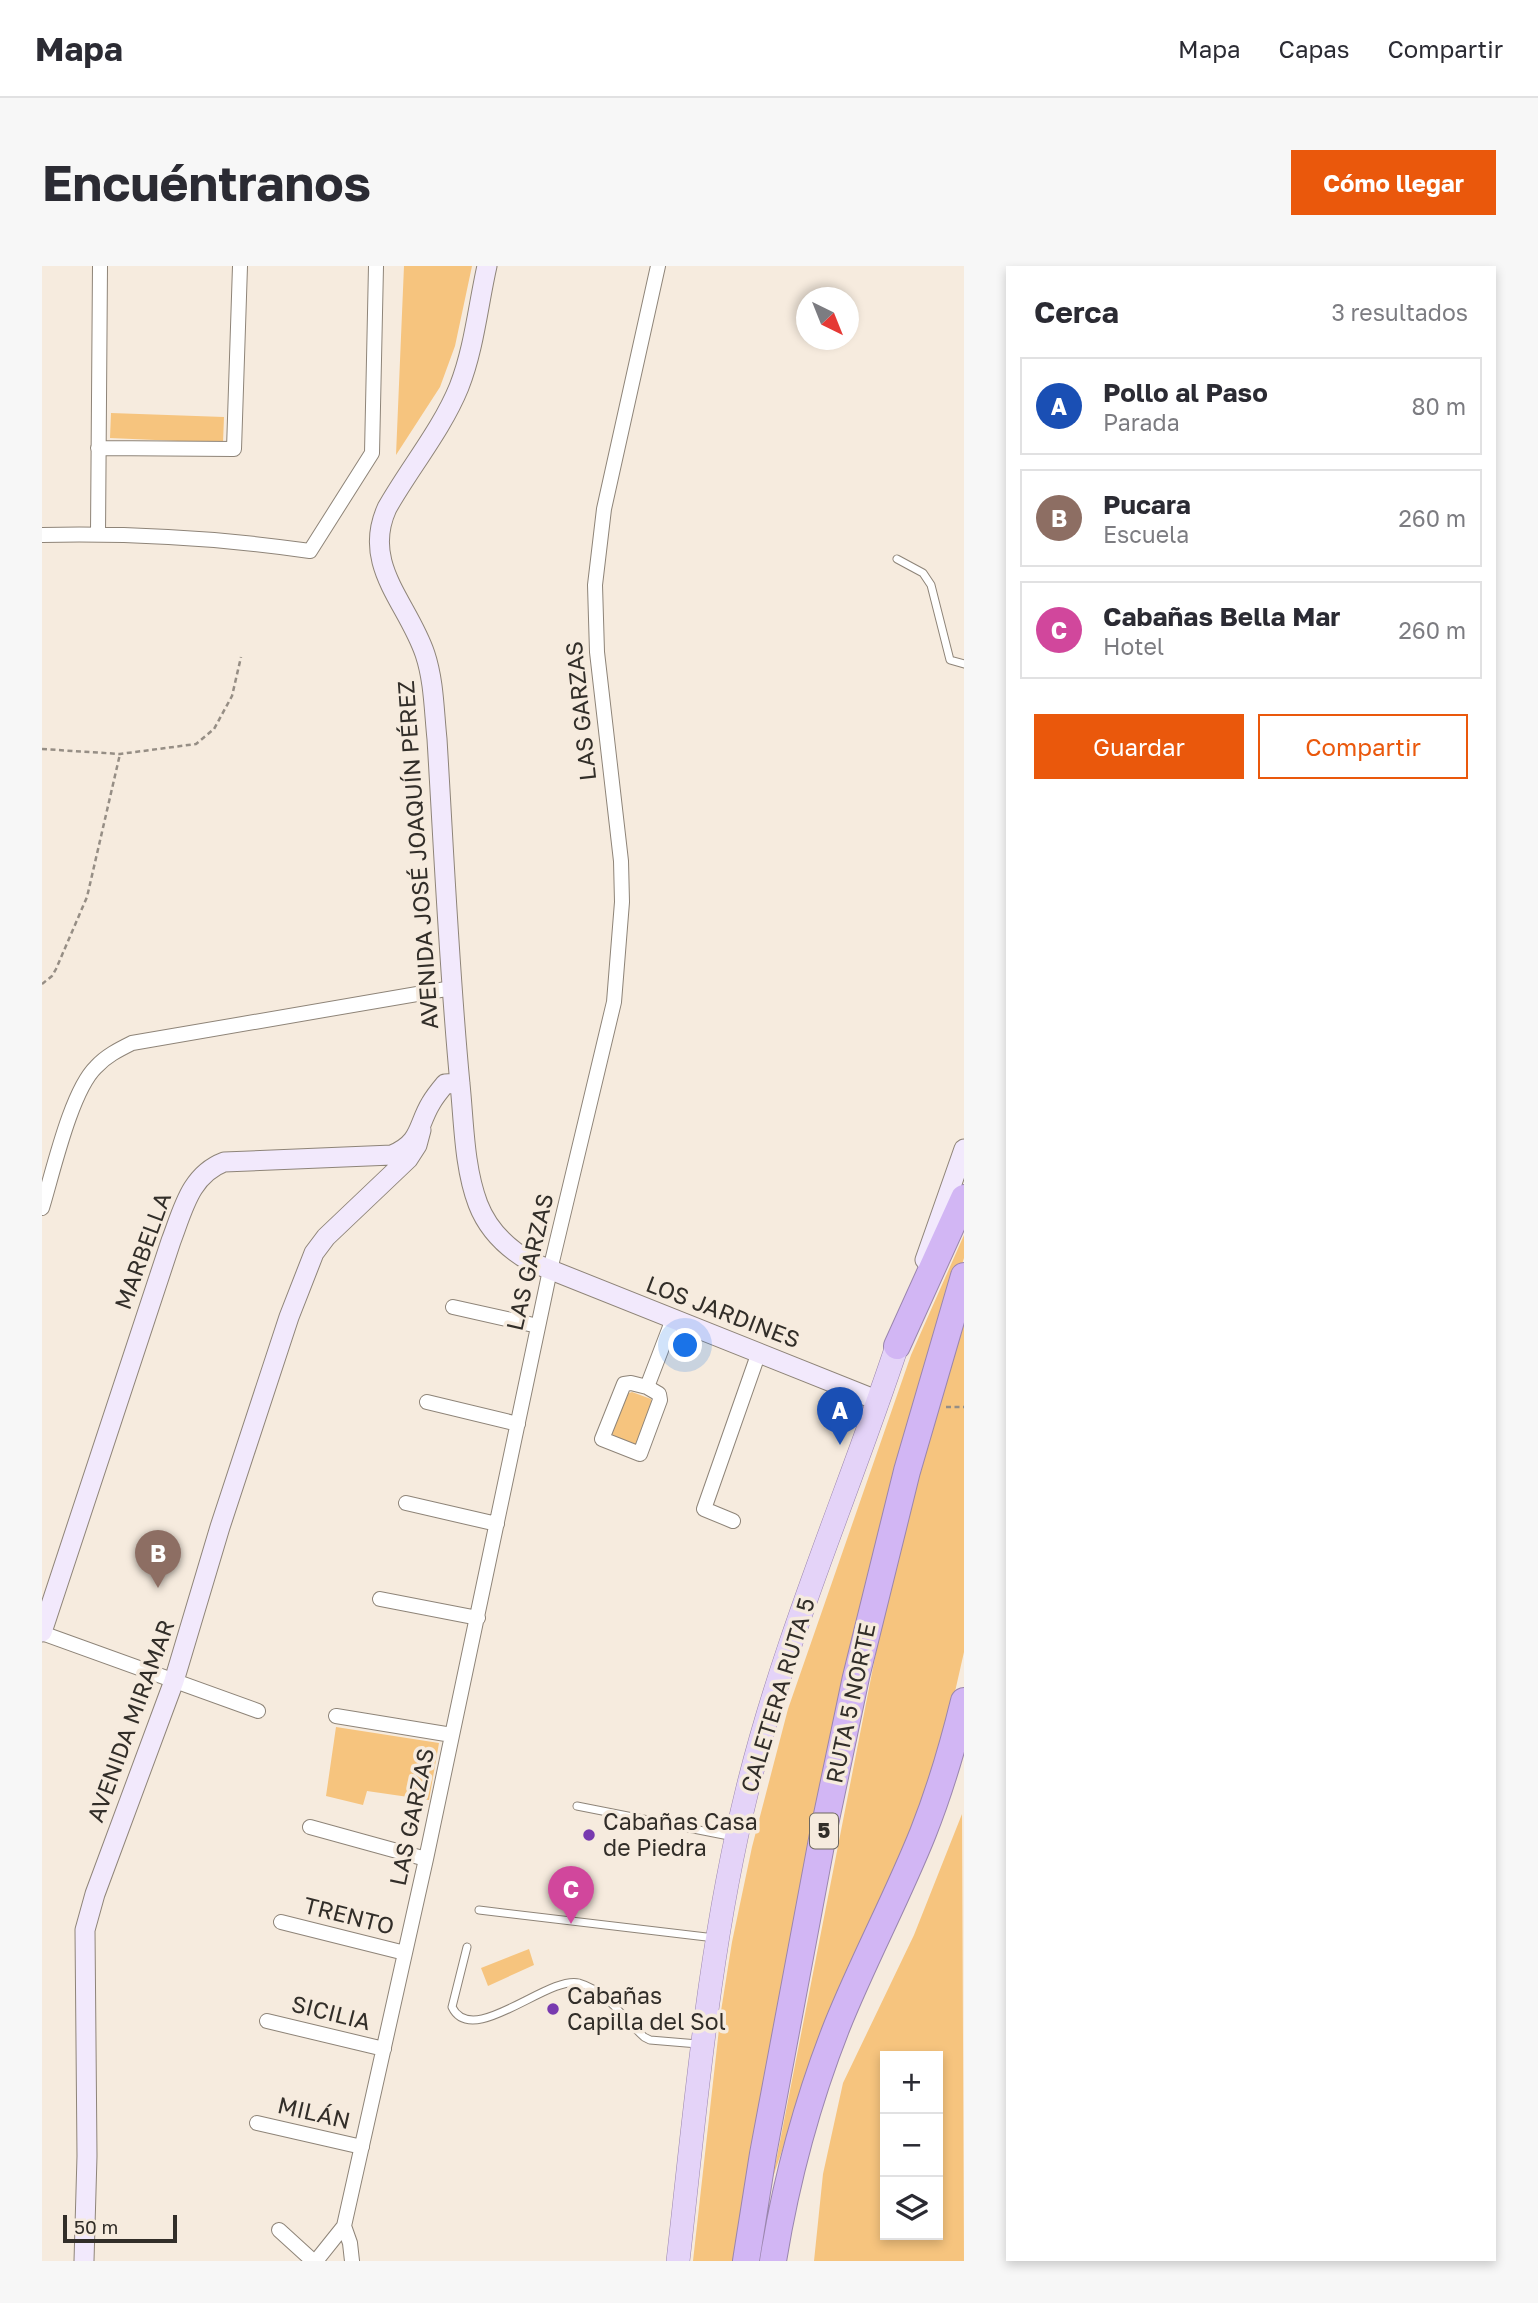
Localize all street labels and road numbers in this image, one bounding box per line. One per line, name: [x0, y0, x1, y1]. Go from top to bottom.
street label: LAS GARZAS: [559, 640, 601, 782]
street label: AVENIDA JOSÉ JOAQUÍN PÉREZ: [391, 680, 443, 1030]
street label: MARBELLA: [108, 1188, 176, 1313]
street label: LAS GARZAS: [500, 1190, 558, 1333]
street label: LOS JARDINES: [643, 1269, 804, 1353]
street label: CALETERA RUTA 5: [734, 1594, 820, 1795]
street label: AVENIDA MIRAMAR: [80, 1616, 180, 1826]
street label: RUTA 5 NORTE: [819, 1620, 881, 1785]
street label: LAS GARZAS: [383, 1745, 439, 1888]
road number: 5: [810, 1814, 838, 1848]
street label: TRENTO: [301, 1890, 397, 1940]
street label: SICILIA: [289, 1989, 374, 2035]
street label: MILÁN: [275, 2090, 353, 2134]

